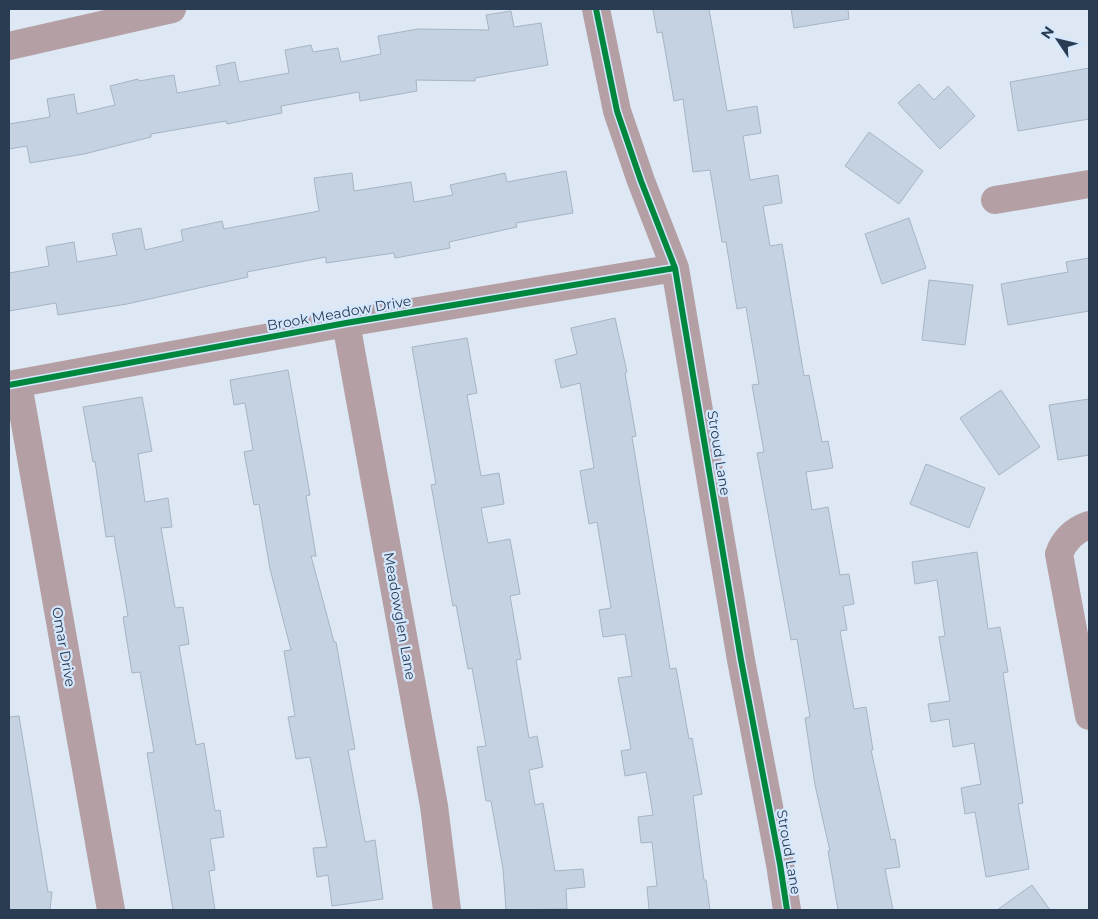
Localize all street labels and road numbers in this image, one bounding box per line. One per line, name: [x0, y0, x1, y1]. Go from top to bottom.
street label: Brook Meadow Drive: [265, 291, 413, 335]
street label: Stroud Lane: [703, 409, 735, 497]
street label: Meadowglen Lane: [380, 551, 420, 681]
street label: Omar Drive: [48, 606, 80, 688]
street label: Stroud Lane: [773, 808, 805, 896]

